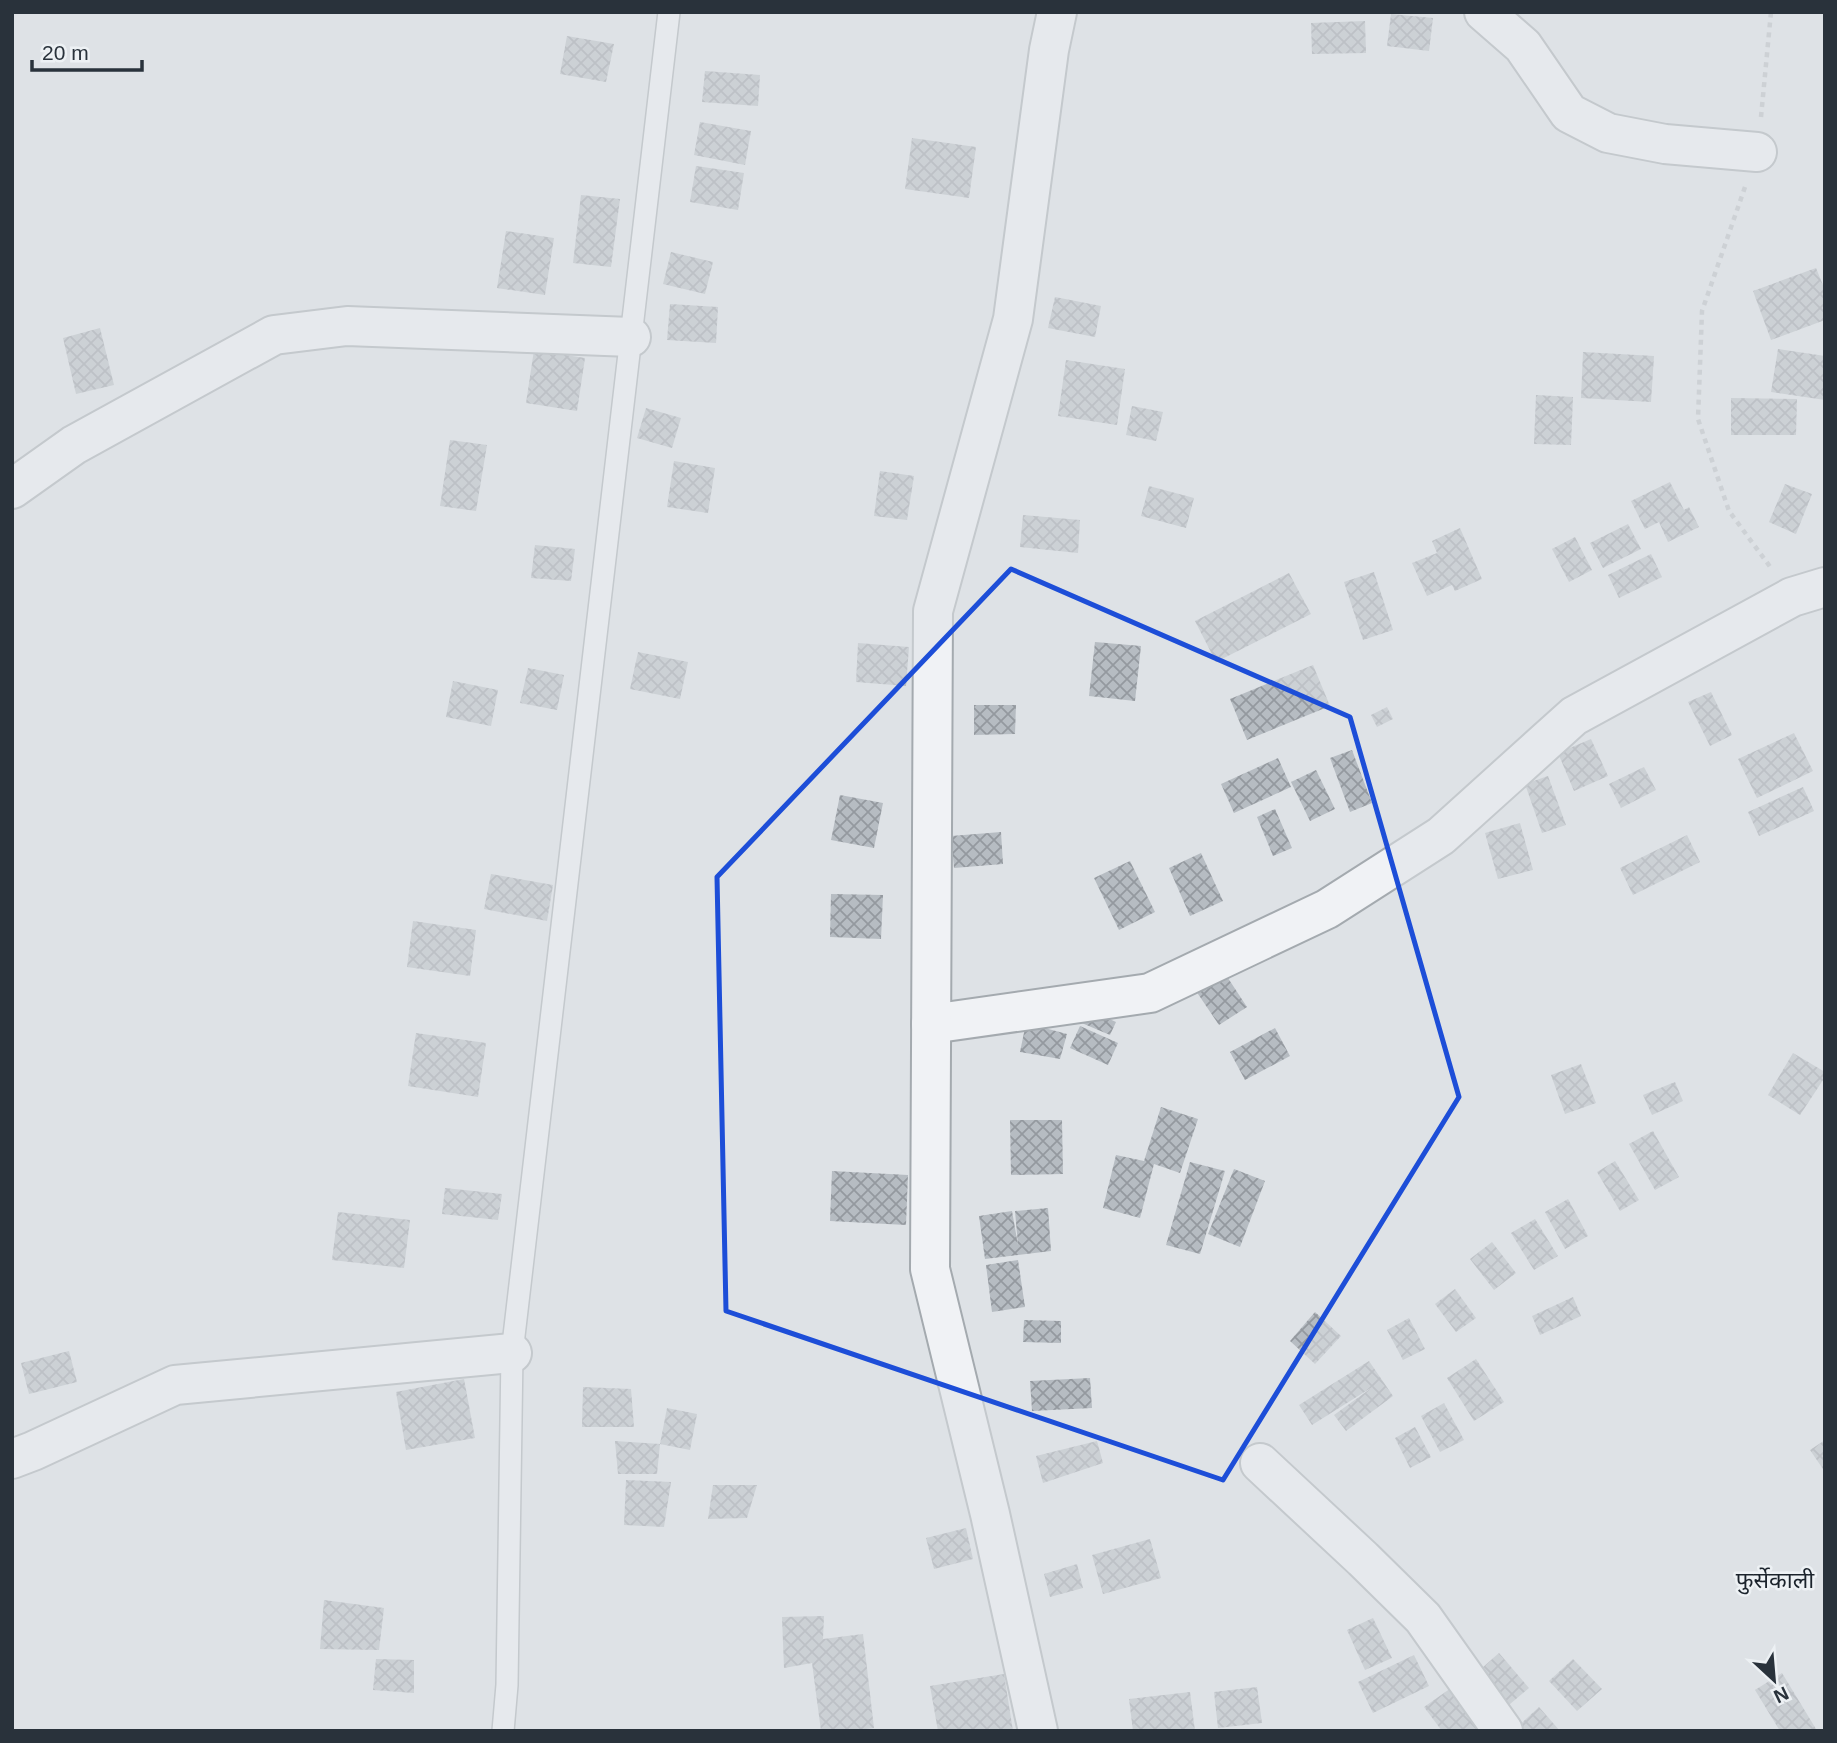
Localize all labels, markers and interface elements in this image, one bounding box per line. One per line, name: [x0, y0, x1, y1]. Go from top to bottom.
scale bar: [32, 28, 142, 72]
text: 20 m: [42, 41, 89, 64]
district label: फुर्सेकाली: [1736, 1567, 1815, 1595]
north arrow: [1739, 1645, 1809, 1715]
text: N: [1770, 1682, 1792, 1707]

